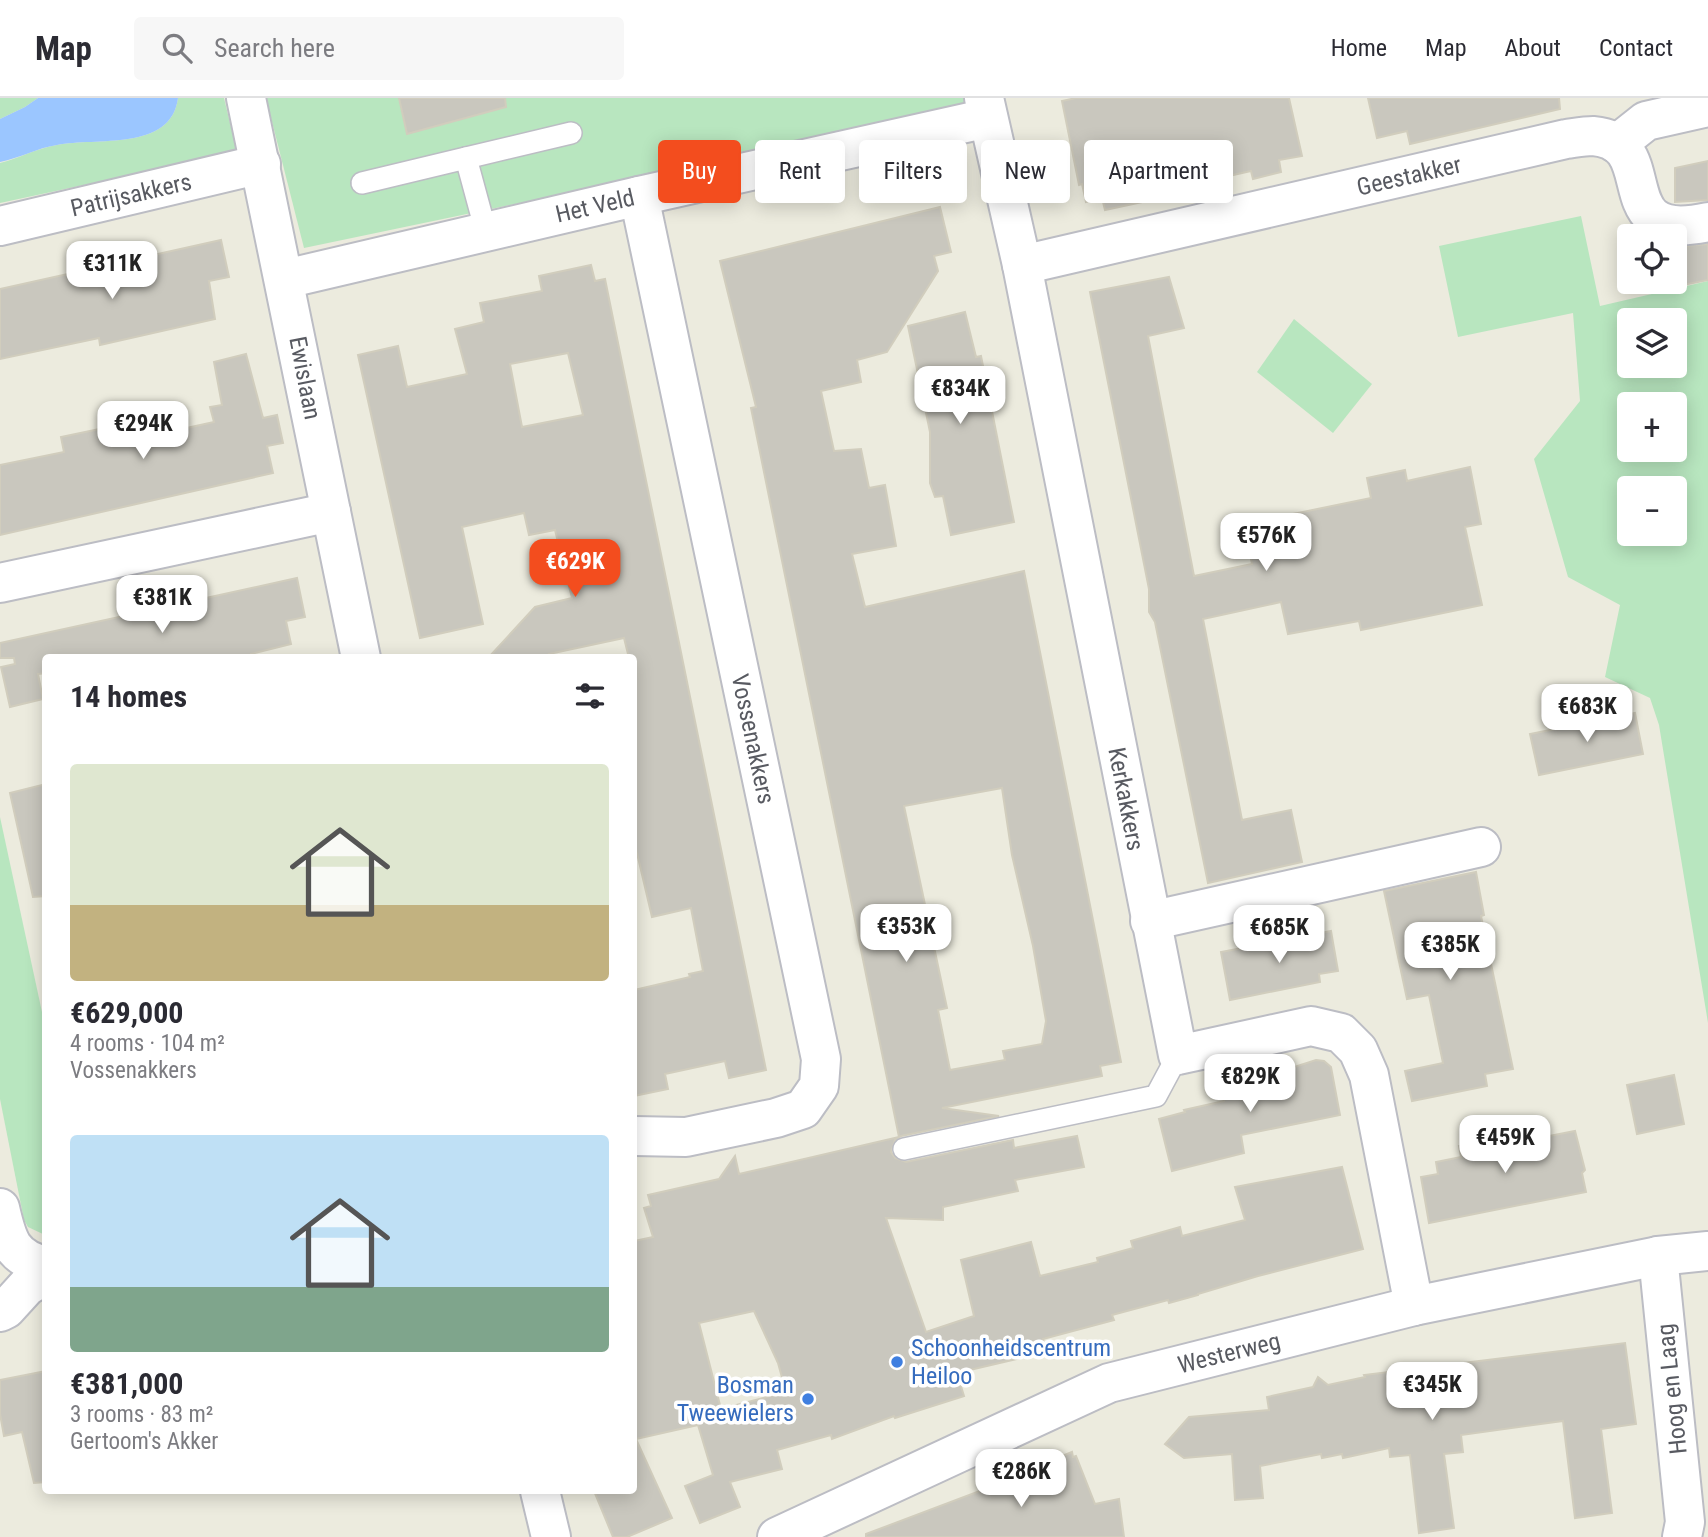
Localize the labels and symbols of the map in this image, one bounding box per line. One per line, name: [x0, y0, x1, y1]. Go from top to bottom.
street label: Geestakker: [1354, 150, 1464, 202]
street label: Patrijsakkers: [68, 167, 194, 223]
street label: Het Veld: [553, 183, 637, 229]
pin: €311K: [63, 242, 161, 301]
street label: Ewislaan: [283, 334, 327, 422]
pin: €834K: [911, 366, 1009, 426]
pin: €294K: [94, 402, 192, 461]
pin: €576K: [1217, 514, 1315, 573]
pin: €629K: [526, 540, 624, 599]
pin: €381K: [113, 575, 211, 635]
street label: Vossenakkers: [726, 671, 780, 807]
pin: €683K: [1538, 684, 1636, 744]
street label: Kerkakkers: [1102, 745, 1150, 853]
pin: €353K: [857, 904, 955, 964]
pin: €685K: [1230, 906, 1328, 965]
pin: €385K: [1401, 922, 1499, 982]
pin: €829K: [1201, 1054, 1299, 1114]
pin: €459K: [1456, 1116, 1554, 1175]
street label: Hoog en Laag: [1651, 1322, 1693, 1456]
street label: Westerweg: [1175, 1327, 1283, 1379]
place label: Schoonheidscentrum Heiloo: [911, 1334, 1111, 1390]
marker: Schoonheidscentrum Heiloo: [889, 1354, 905, 1370]
pin: €345K: [1383, 1362, 1481, 1422]
place label: Bosman Tweewielers: [677, 1371, 794, 1427]
marker: Bosman Tweewielers: [800, 1391, 816, 1407]
pin: €286K: [972, 1450, 1070, 1509]

